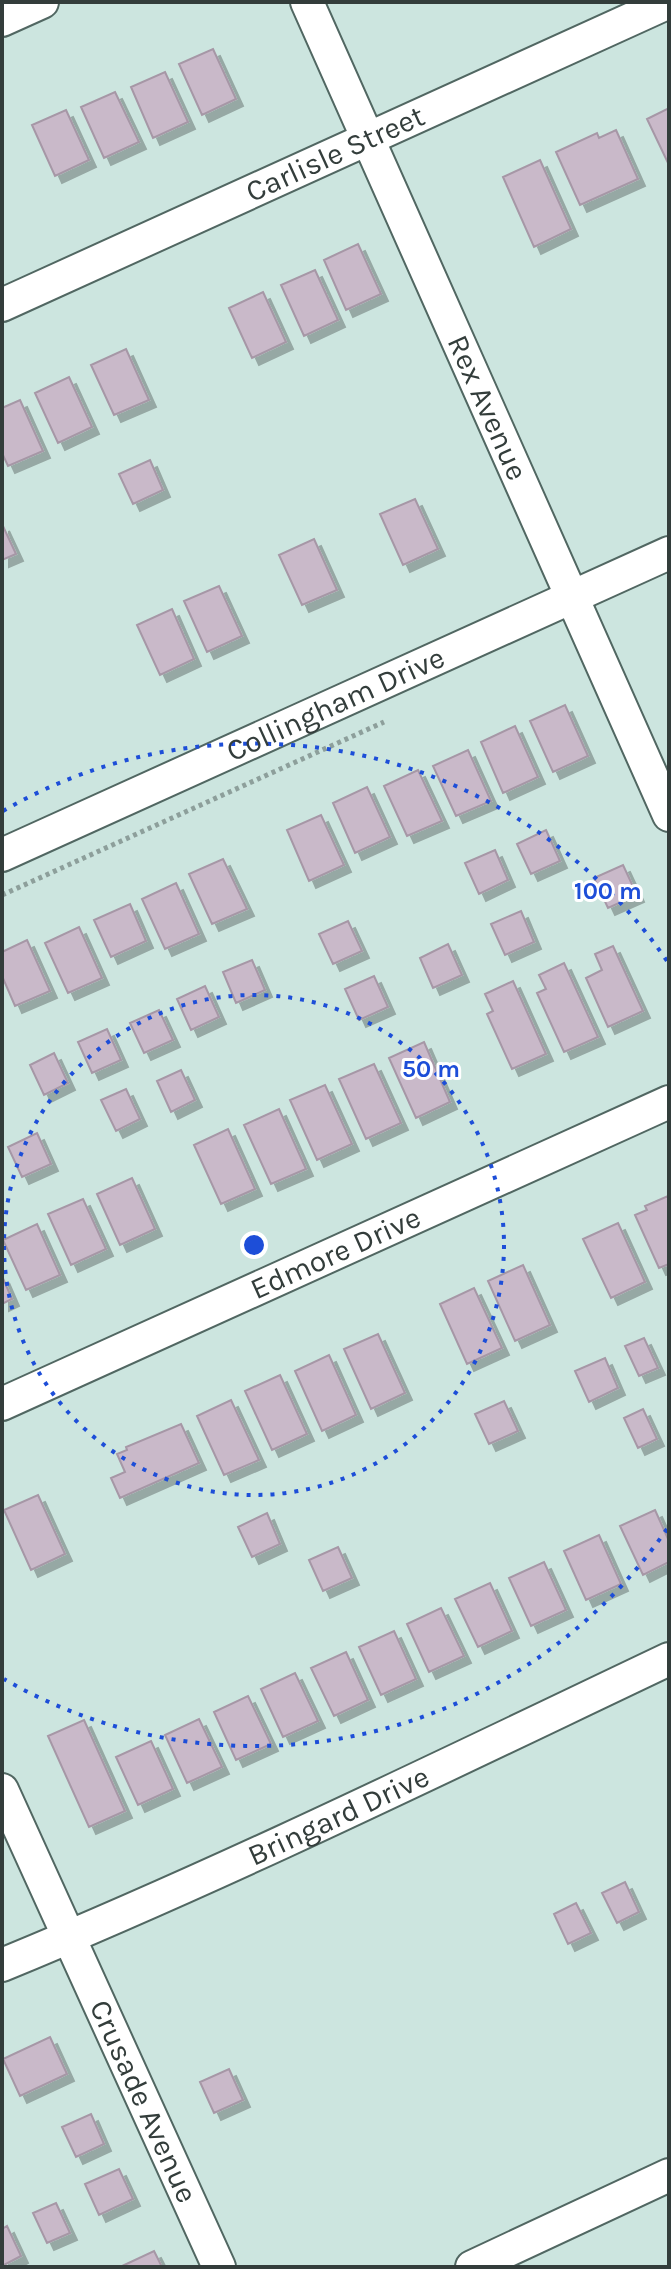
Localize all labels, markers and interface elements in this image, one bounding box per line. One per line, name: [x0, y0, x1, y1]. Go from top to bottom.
street label: Carlisle Street: [240, 97, 430, 210]
street label: Rex Avenue: [440, 329, 536, 486]
street label: Collingham Drive: [221, 639, 450, 769]
text: 100 m: [574, 877, 642, 905]
text: 50 m: [402, 1055, 460, 1083]
street label: Edmore Drive: [245, 1199, 426, 1307]
centre of rings: [240, 1231, 268, 1259]
street label: Bringard Drive: [242, 1758, 435, 1873]
street label: Crusade Avenue: [82, 1994, 205, 2208]

